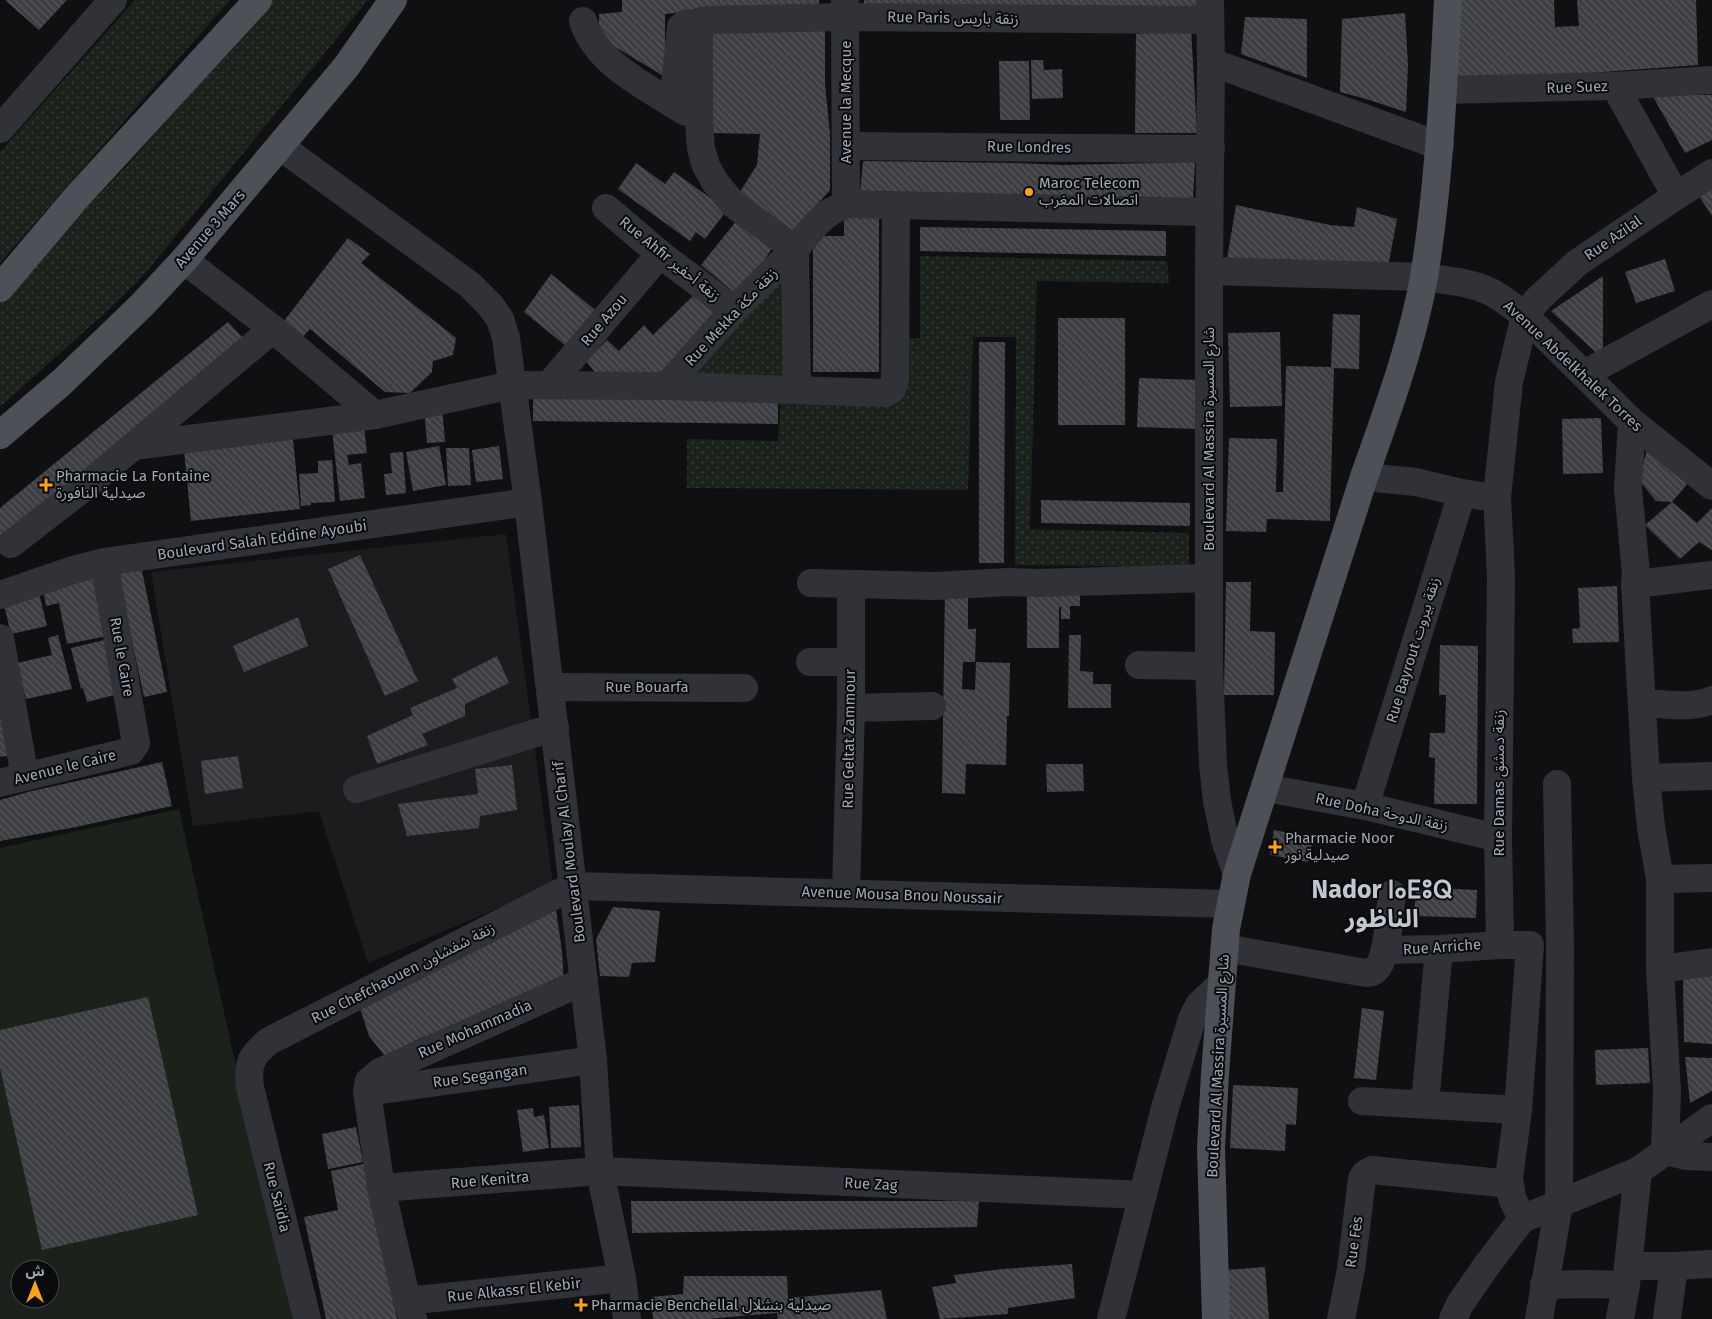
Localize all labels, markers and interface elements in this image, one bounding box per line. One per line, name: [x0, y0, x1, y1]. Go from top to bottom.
street label: Rue Paris زنقة باريس: [887, 8, 1019, 28]
street label: Avenue la Mecque: [837, 41, 855, 163]
street label: Rue Suez: [1546, 77, 1608, 97]
street label: Rue Londres: [987, 137, 1071, 157]
place label: Maroc Telecom اتصالات المغرب: [1039, 174, 1140, 209]
street label: Avenue 3 Mars: [171, 186, 249, 272]
marker: Maroc Telecom اتصالات المغرب: [1023, 186, 1035, 198]
street label: Rue Azilal: [1581, 211, 1646, 264]
street label: Rue Ahfir زنقة أحفير: [616, 213, 724, 305]
street label: Rue Mekka زنقة مكة: [681, 264, 781, 370]
street label: Rue Azou: [577, 290, 631, 350]
street label: Avenue Abdelkhalek Torres: [1500, 297, 1646, 435]
street label: Boulevard Al Massira شارع المسيرة: [1200, 327, 1221, 551]
place label: Pharmacie La Fontaine صيدلية النافورة: [56, 467, 210, 502]
marker: Pharmacie La Fontaine صيدلية النافورة: [40, 479, 52, 491]
street label: Boulevard Salah Eddine Ayoubi: [156, 516, 368, 564]
street label: Rue Bayrout زنقة بيروت: [1382, 575, 1444, 725]
street label: Rue le Caire: [106, 616, 138, 698]
street label: Rue Geltat Zammour: [839, 669, 859, 809]
street label: Rue Bouarfa: [605, 678, 689, 696]
street label: Rue Damas زنقة دمشق: [1490, 709, 1509, 857]
street label: Avenue le Caire: [12, 746, 118, 788]
street label: Boulevard Moulay Al Charif: [549, 759, 589, 944]
street label: Rue Doha زنقة الدوحة: [1314, 789, 1450, 835]
place label: Pharmacie Noor صيدلية نور: [1284, 829, 1394, 864]
marker: Pharmacie Noor صيدلية نور: [1269, 841, 1281, 853]
district label: Nador ⵏⴰⴹⵓⵕ الناظور: [1312, 875, 1453, 934]
street label: Avenue Mousa Bnou Noussair: [801, 882, 1003, 908]
street label: Rue Chefchaouen زنقة شفشاون: [308, 919, 498, 1027]
street label: Rue Arriche: [1402, 935, 1482, 959]
street label: Boulevard Al Massira شارع المسيرة: [1203, 954, 1236, 1178]
street label: Rue Mohammadia: [415, 996, 535, 1062]
street label: Rue Segangan: [432, 1060, 528, 1092]
street label: Rue Saïdia: [260, 1160, 294, 1234]
street label: Rue Kenitra: [450, 1168, 530, 1192]
street label: Rue Zag: [844, 1174, 898, 1194]
street label: Rue Fès: [1341, 1215, 1367, 1269]
north arrow: [10, 1259, 60, 1309]
text: ش: [25, 1263, 45, 1280]
street label: Rue Alkassr El Kebir: [446, 1274, 582, 1306]
place label: Pharmacie Benchellal صيدلية بنشلال: [591, 1296, 831, 1314]
marker: Pharmacie Benchellal صيدلية بنشلال: [575, 1299, 587, 1311]

